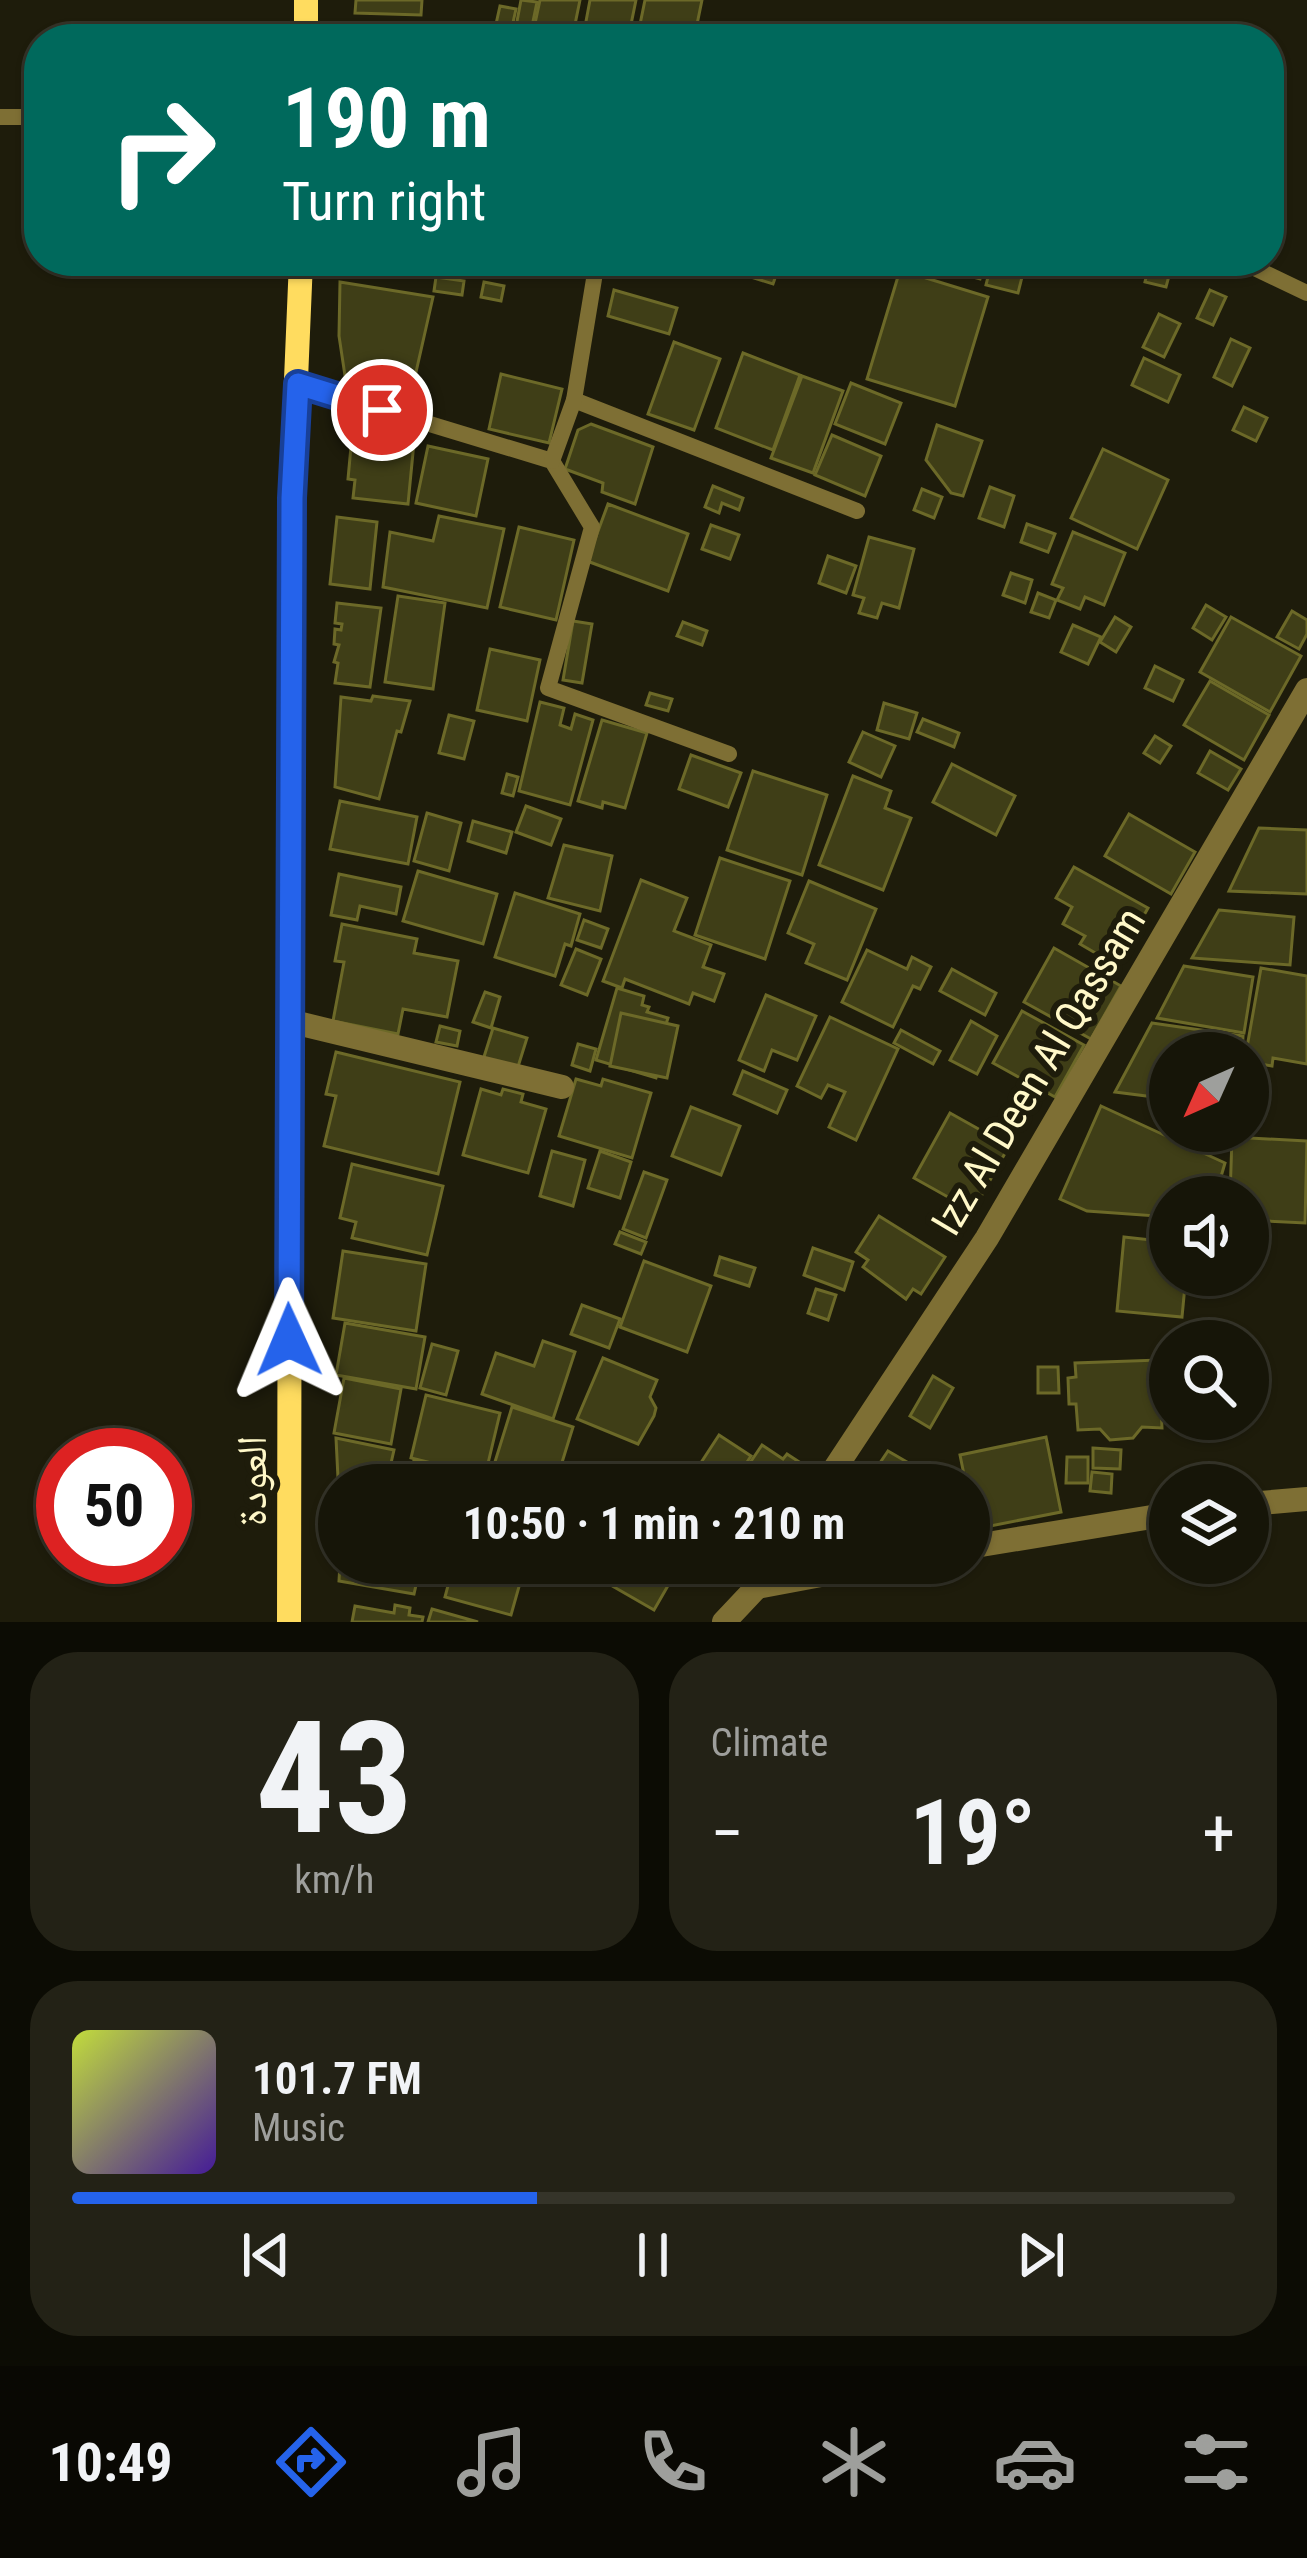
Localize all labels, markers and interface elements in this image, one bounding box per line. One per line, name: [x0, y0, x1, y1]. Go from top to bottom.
text: 190 m: [282, 69, 491, 168]
icon: right: [84, 72, 240, 228]
text: Turn right: [282, 170, 486, 233]
pin: [331, 359, 433, 461]
icon: arrive: [349, 377, 415, 443]
street label: Izz Al Deen Al Qassam: [921, 899, 1155, 1244]
north arrow: [1149, 1032, 1269, 1152]
map controls: [1149, 1032, 1269, 1584]
button: sound: [1149, 1176, 1269, 1296]
position arrow: [226, 1277, 352, 1403]
button: search: [1149, 1320, 1269, 1440]
speed limit sign: 50: [36, 1428, 192, 1584]
street label: العودة: [227, 1436, 276, 1526]
button: layers: [1149, 1464, 1269, 1584]
text: 10:50 · 1 min · 210 m: [463, 1497, 845, 1550]
text: 43: [255, 1687, 413, 1870]
text: Climate: [711, 1720, 828, 1766]
text: 19°: [910, 1781, 1036, 1886]
text: −: [711, 1795, 744, 1872]
text: +: [1202, 1795, 1235, 1872]
text: km/h: [294, 1857, 374, 1903]
text: 101.7 FM: [252, 2052, 422, 2105]
text: Music: [252, 2105, 345, 2151]
icon: previous: [233, 2222, 299, 2288]
icon: pause: [620, 2222, 686, 2288]
icon: next: [1008, 2222, 1074, 2288]
icon: directions: [269, 2420, 353, 2504]
icon: music: [450, 2420, 534, 2504]
icon: phone: [631, 2420, 715, 2504]
icon: climate: [812, 2420, 896, 2504]
icon: car: [993, 2420, 1077, 2504]
icon: filters: [1174, 2420, 1258, 2504]
text: 10:49: [49, 2431, 172, 2494]

